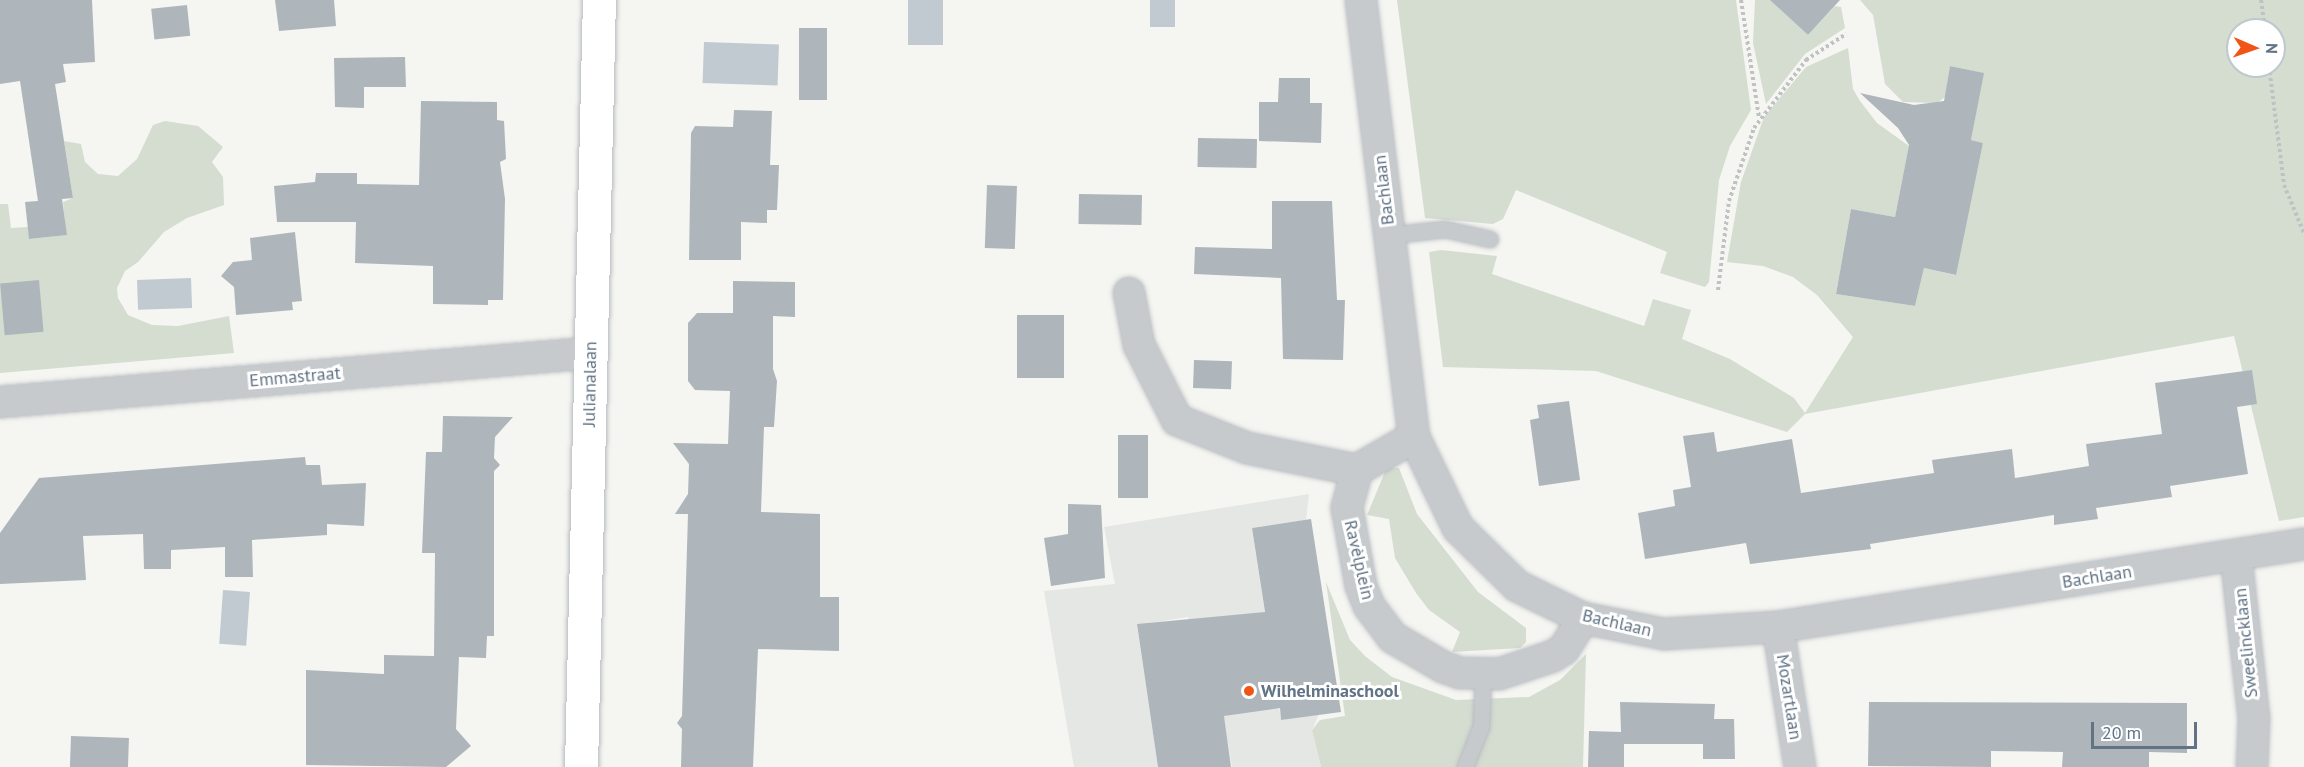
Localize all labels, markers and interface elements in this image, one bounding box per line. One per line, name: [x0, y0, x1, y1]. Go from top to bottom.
north arrow: [2226, 18, 2286, 78]
text: N: [2262, 43, 2282, 54]
street label: Bachlaan: [1369, 154, 1399, 226]
street label: Julianalaan: [578, 341, 602, 427]
street label: Emmastraat: [248, 362, 342, 392]
street label: Ravèlplein: [1339, 518, 1379, 602]
street label: Bachlaan: [2061, 561, 2133, 593]
street label: Sweelincklaan: [2229, 587, 2263, 699]
street label: Bachlaan: [1580, 605, 1654, 641]
street label: Mozartlaan: [1772, 653, 1806, 741]
place label: Wilhelminaschool: [1261, 680, 1399, 702]
marker: Wilhelminaschool: [1242, 684, 1256, 698]
scale bar: [2094, 710, 2200, 748]
text: 20 m: [2102, 721, 2141, 744]

